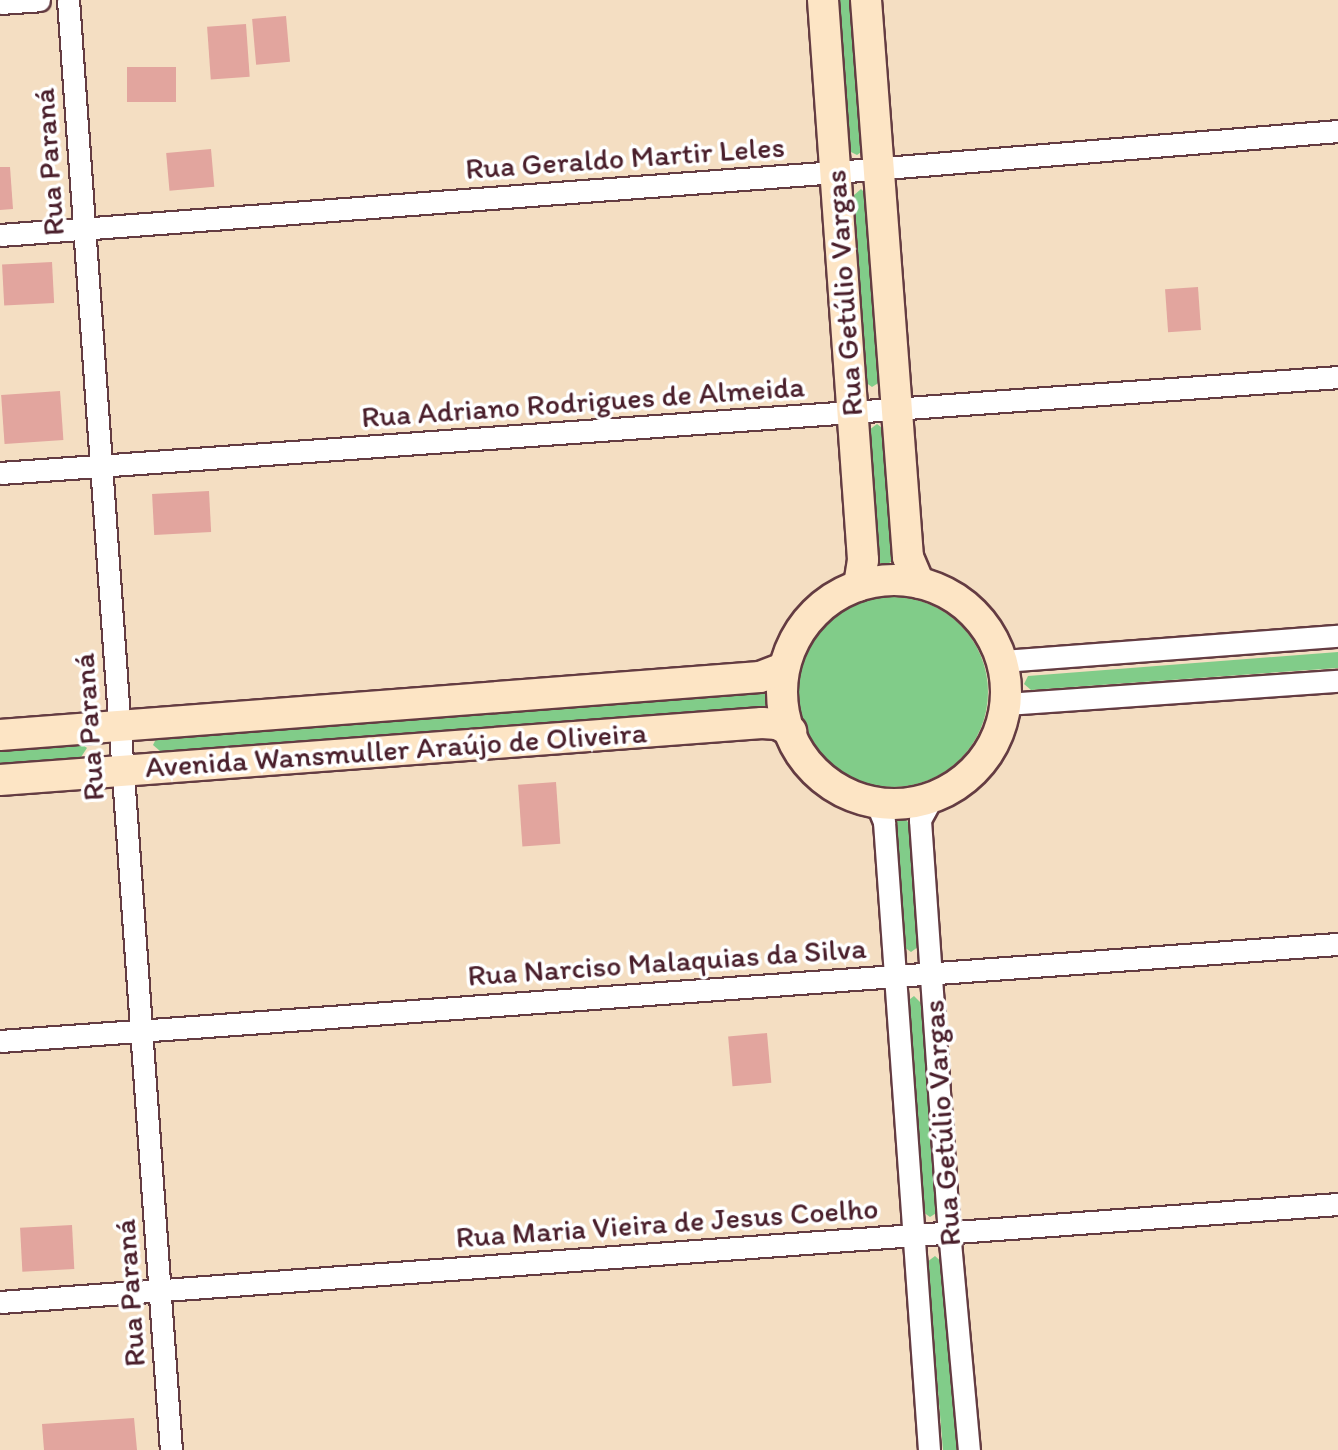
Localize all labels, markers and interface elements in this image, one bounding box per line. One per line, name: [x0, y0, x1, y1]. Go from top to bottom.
street label: Rua Paraná: [26, 88, 72, 236]
street label: Rua Geraldo Martir Leles: [465, 129, 785, 187]
street label: Rua Getúlio Vargas: [818, 170, 870, 416]
street label: Rua Adriano Rodrigues de Almeida: [361, 369, 805, 435]
street label: Rua Paraná: [66, 653, 112, 801]
street label: Avenida Wansmuller Araújo de Oliveira: [144, 715, 648, 785]
street label: Rua Narciso Malaquias da Silva: [467, 930, 867, 994]
street label: Rua Getúlio Vargas: [916, 1000, 968, 1246]
street label: Rua Maria Vieira de Jesus Coelho: [455, 1190, 879, 1256]
street label: Rua Paraná: [107, 1219, 153, 1367]

